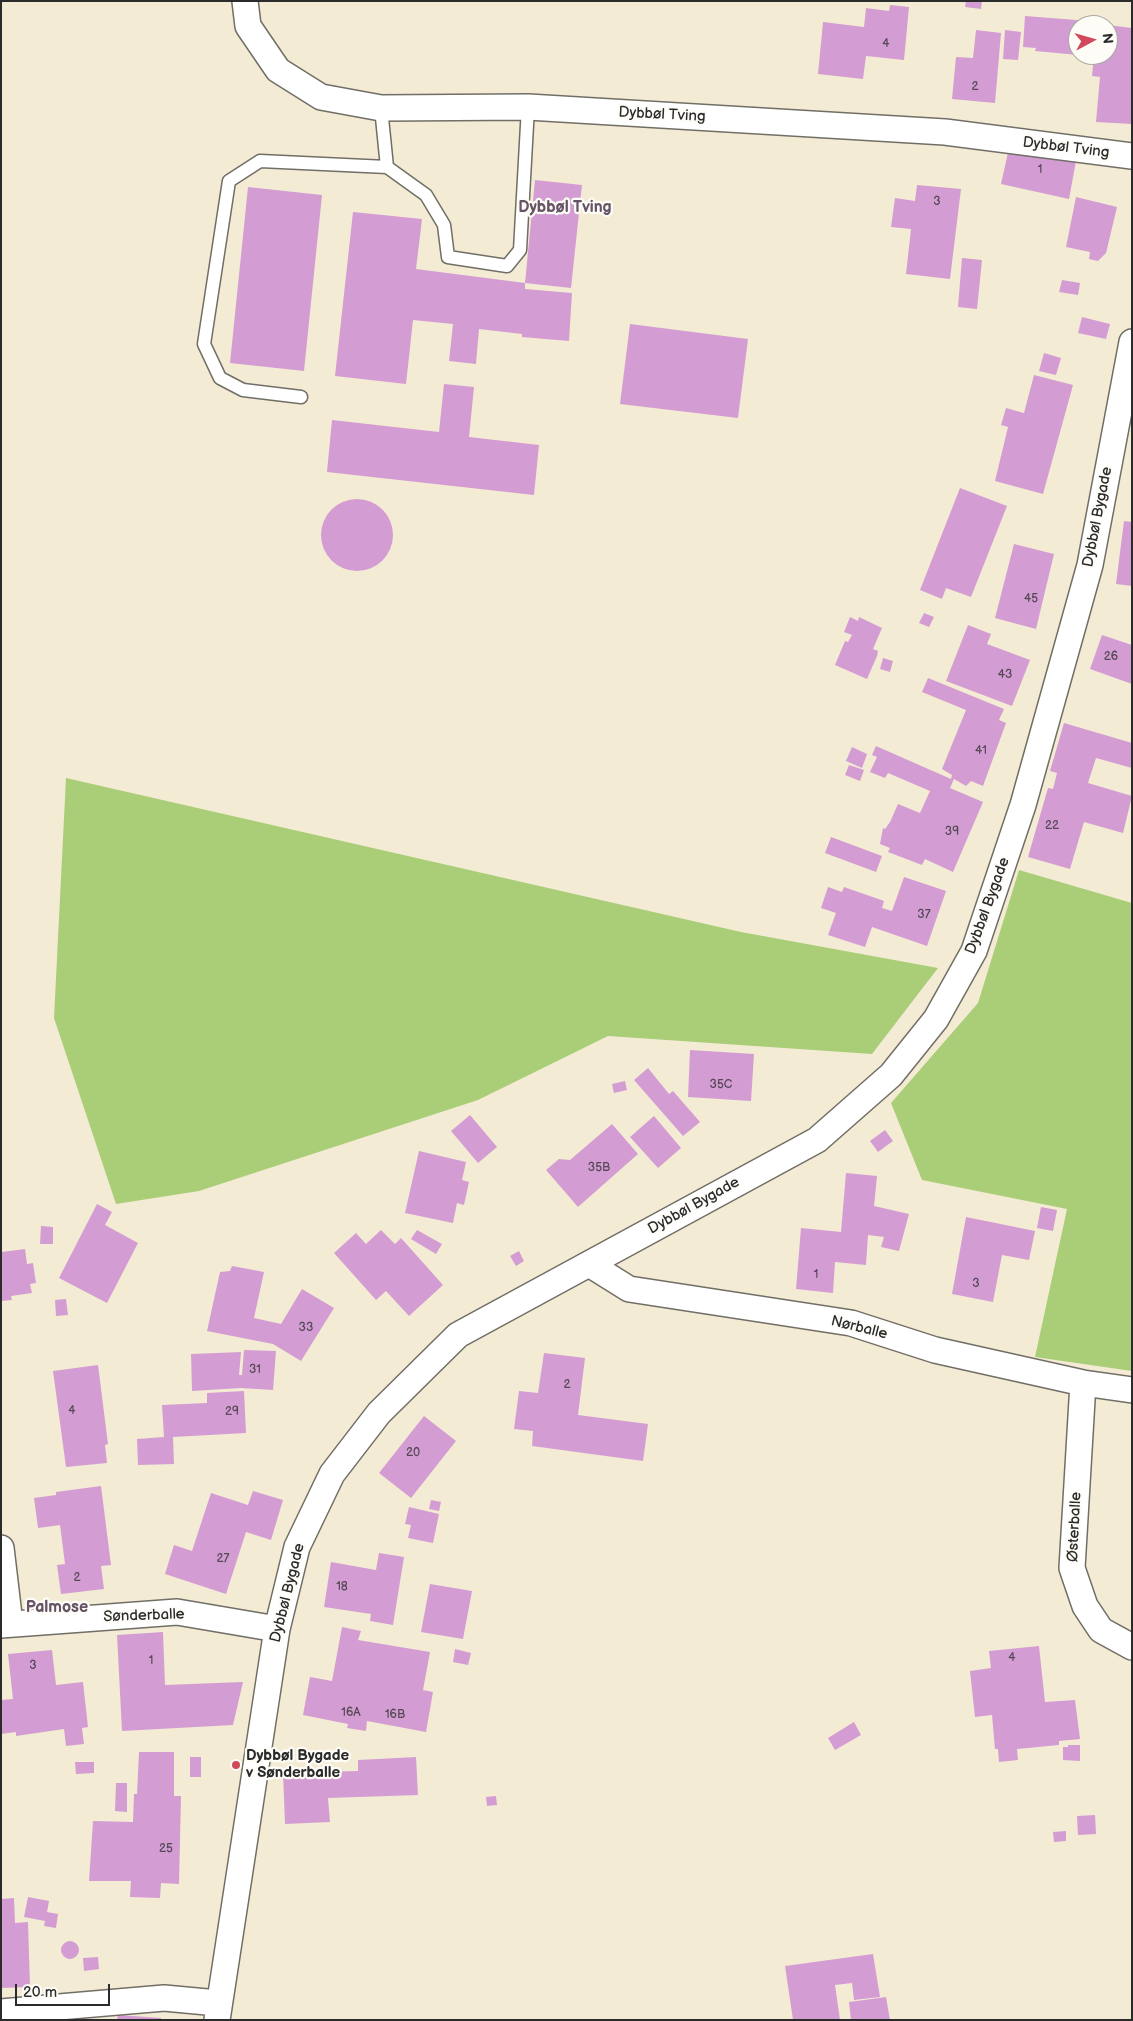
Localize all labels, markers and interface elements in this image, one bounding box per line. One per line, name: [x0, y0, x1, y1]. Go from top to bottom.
north arrow: [1068, 15, 1118, 65]
text: N: [1098, 32, 1116, 45]
house number: 4: [882, 37, 890, 51]
house number: 2: [971, 80, 979, 94]
street label: Dybbøl Tving: [618, 104, 706, 126]
street label: Dybbøl Tving: [1022, 134, 1110, 162]
house number: 1: [1038, 163, 1042, 177]
house number: 3: [933, 195, 941, 209]
district label: Dybbøl Tving: [518, 198, 612, 218]
street label: Dybbøl Bygade: [1079, 465, 1117, 569]
house number: 45: [1024, 592, 1038, 606]
house number: 26: [1104, 650, 1118, 664]
house number: 43: [998, 668, 1012, 682]
house number: 41: [975, 744, 987, 758]
house number: 22: [1045, 819, 1059, 833]
house number: 39: [945, 825, 959, 839]
street label: Dybbøl Bygade: [962, 855, 1014, 957]
house number: 37: [917, 908, 931, 922]
house number: 35C: [710, 1078, 732, 1092]
house number: 35B: [588, 1161, 610, 1175]
street label: Dybbøl Bygade: [645, 1173, 743, 1239]
house number: 1: [814, 1268, 818, 1282]
house number: 3: [972, 1277, 980, 1291]
street label: Nørballe: [829, 1312, 889, 1344]
house number: 33: [299, 1321, 313, 1335]
house number: 31: [249, 1363, 261, 1377]
house number: 2: [563, 1378, 571, 1392]
house number: 4: [68, 1404, 76, 1418]
house number: 29: [225, 1405, 239, 1419]
house number: 20: [406, 1446, 420, 1460]
street label: Østerballe: [1064, 1492, 1086, 1562]
street label: Dybbøl Bygade: [267, 1541, 309, 1645]
house number: 27: [217, 1552, 229, 1566]
house number: 2: [73, 1571, 81, 1585]
house number: 18: [336, 1580, 348, 1594]
district label: Palmose: [26, 1598, 88, 1618]
street label: Sønderballe: [103, 1606, 185, 1626]
house number: 4: [1008, 1651, 1016, 1665]
house number: 1: [149, 1654, 153, 1668]
house number: 3: [29, 1659, 37, 1673]
house number: 16A: [341, 1706, 361, 1720]
house number: 16B: [385, 1708, 405, 1722]
place label: Dybbøl Bygade v Sønderballe: [246, 1747, 349, 1782]
marker: Dybbøl Bygade v Sønderballe: [230, 1759, 242, 1771]
house number: 25: [159, 1842, 173, 1856]
scale bar: [18, 1974, 112, 2006]
text: 20 m: [23, 1983, 57, 2002]

